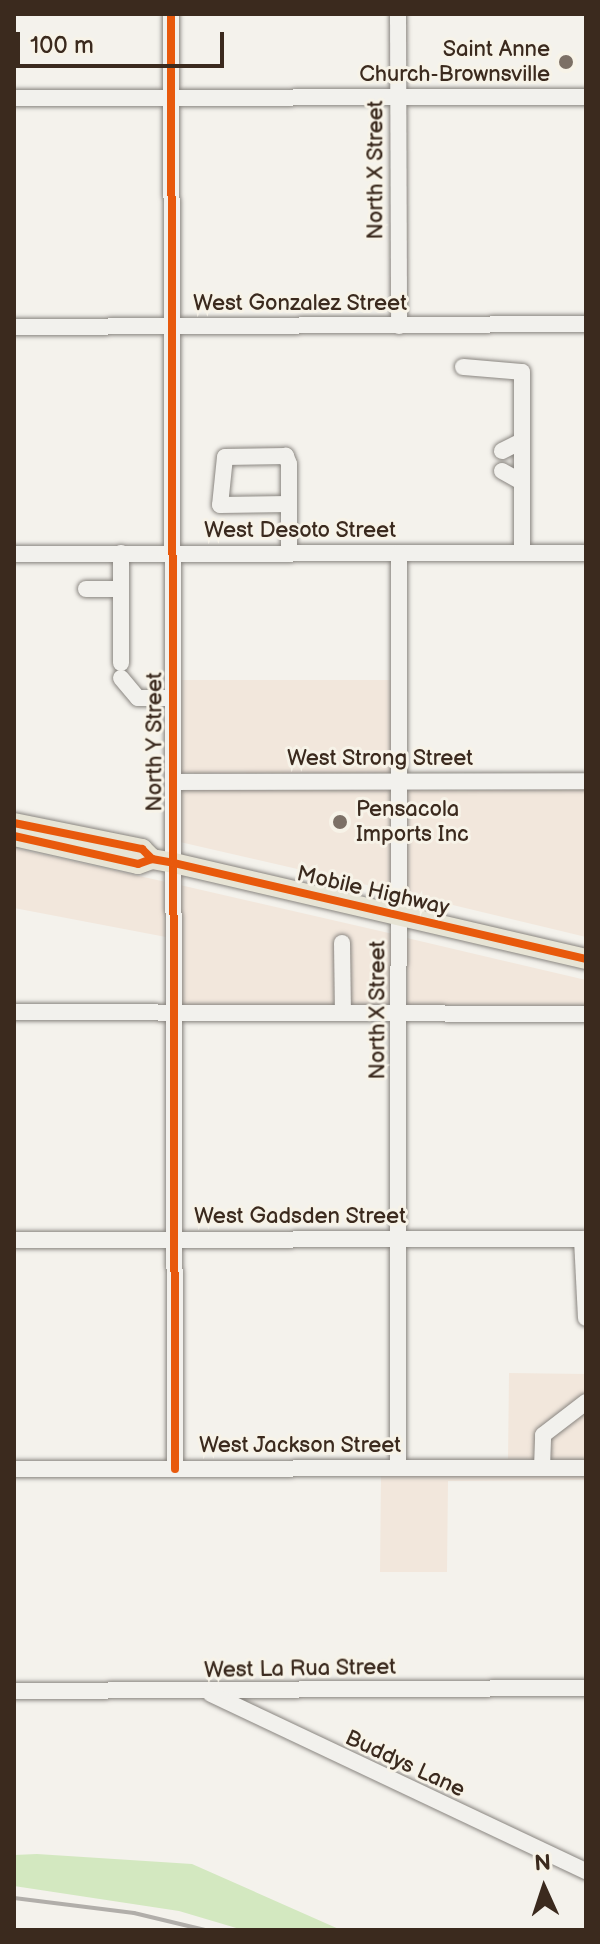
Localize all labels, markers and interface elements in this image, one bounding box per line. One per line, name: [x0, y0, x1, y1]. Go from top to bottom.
scale bar: [20, 16, 228, 66]
text: 100 m: [30, 31, 94, 60]
place label: Saint Anne Church-Brownsville: [359, 36, 550, 88]
marker: Saint Anne Church-Brownsville: [557, 53, 575, 71]
street label: North X Street: [363, 100, 389, 240]
street label: West Gonzalez Street: [193, 291, 407, 317]
street label: West Desoto Street: [204, 518, 396, 544]
street label: North Y Street: [142, 671, 168, 813]
street label: West Strong Street: [287, 746, 473, 772]
place label: Pensacola Imports Inc: [356, 796, 469, 848]
marker: Pensacola Imports Inc: [331, 813, 349, 831]
street label: Mobile Highway: [294, 861, 452, 921]
street label: North X Street: [365, 940, 391, 1080]
street label: West Gadsden Street: [194, 1204, 406, 1230]
street label: West Jackson Street: [198, 1433, 402, 1459]
street label: West La Rua Street: [204, 1654, 396, 1684]
street label: Buddys Lane: [341, 1725, 469, 1803]
north arrow: [504, 1848, 584, 1928]
text: N: [534, 1850, 552, 1877]

